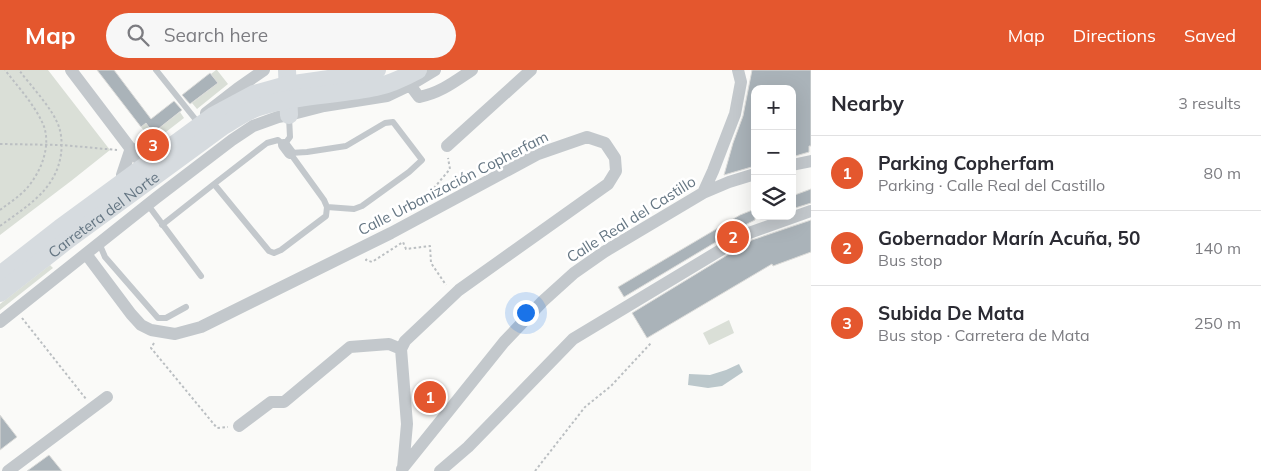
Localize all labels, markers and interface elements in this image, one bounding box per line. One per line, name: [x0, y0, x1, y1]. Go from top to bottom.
search box: [106, 13, 456, 58]
text: Map: [25, 20, 76, 50]
icon: search: [124, 21, 152, 49]
text: Search here: [164, 23, 268, 47]
text: Map: [1008, 24, 1045, 47]
text: Directions: [1073, 24, 1156, 47]
text: Saved: [1184, 24, 1236, 47]
map controls: [751, 85, 796, 220]
button: +: [751, 85, 796, 130]
text: Nearby: [831, 90, 904, 116]
text: 3 results: [1178, 93, 1241, 113]
pin: 3: [137, 126, 169, 164]
street label: Calle Urbanización Copherfam: [355, 127, 551, 239]
button: −: [751, 130, 796, 175]
text: Parking Copherfam: [878, 151, 1054, 175]
text: 1: [842, 163, 852, 183]
text: 80 m: [1204, 163, 1241, 183]
street label: Carretera del Norte: [44, 167, 163, 261]
street label: Calle Real del Castillo: [563, 172, 699, 266]
button: layers: [751, 175, 796, 220]
text: Parking · Calle Real del Castillo: [878, 175, 1105, 195]
pin: 2: [717, 218, 749, 256]
text: Gobernador Marín Acuña, 50: [878, 226, 1140, 250]
text: 2: [842, 238, 852, 258]
text: 140 m: [1194, 238, 1241, 258]
text: Bus stop: [878, 250, 942, 270]
your location: [513, 300, 539, 326]
text: Subida De Mata: [878, 301, 1024, 325]
text: 3: [842, 313, 852, 333]
text: 250 m: [1194, 313, 1241, 333]
text: Bus stop · Carretera de Mata: [878, 325, 1090, 345]
pin: 1: [414, 378, 446, 416]

